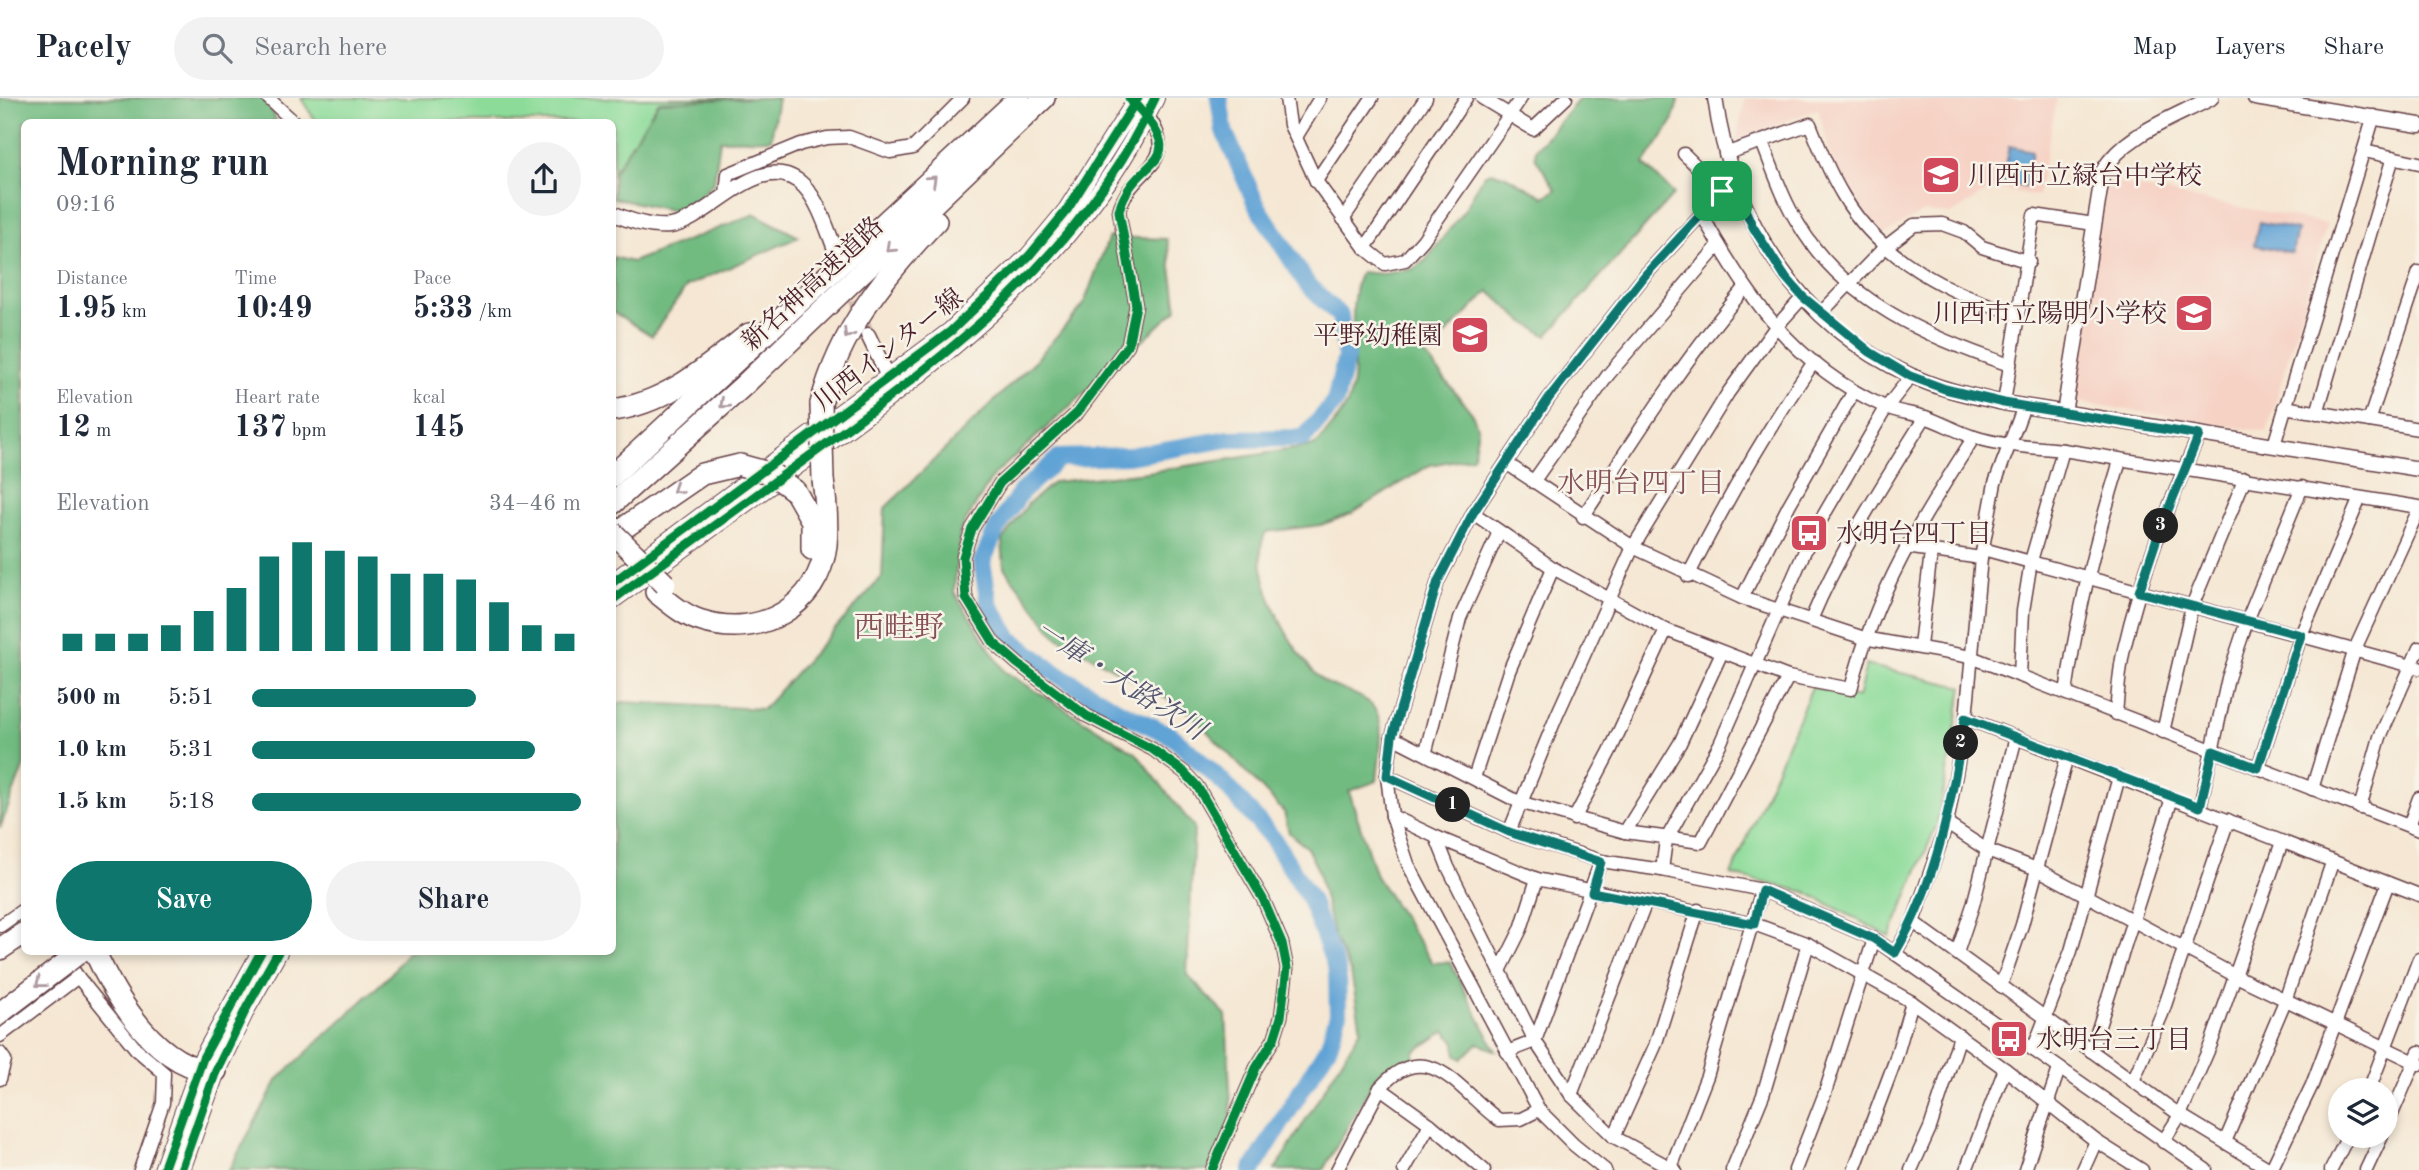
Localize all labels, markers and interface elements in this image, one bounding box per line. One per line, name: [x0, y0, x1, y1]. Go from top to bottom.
search box: [174, 17, 664, 80]
icon: search: [198, 29, 236, 67]
text: Pacely: [35, 32, 132, 65]
text: Search here: [254, 35, 387, 61]
text: Map: [2133, 36, 2177, 60]
text: Layers: [2215, 36, 2285, 60]
text: Share: [2323, 36, 2384, 60]
button: share: [507, 142, 581, 216]
text: Morning run: [56, 146, 269, 184]
school or university icon: 川西市立緑台中学校: [1920, 154, 1962, 196]
pin: [1692, 161, 1752, 221]
place label: 川西市立緑台中学校: [1968, 161, 2202, 190]
icon: arrive: [1703, 172, 1741, 210]
one-way arrow: [924, 175, 937, 188]
text: 09:16: [56, 193, 116, 216]
street label: 新名神高速道路: [736, 211, 889, 356]
one-way arrow: [885, 240, 898, 253]
text: Distance: [56, 270, 128, 289]
text: Time: [234, 270, 277, 289]
text: Pace: [413, 270, 451, 289]
street label: 川西インター線: [809, 283, 969, 417]
school or university icon: 川西市立陽明小学校: [2173, 292, 2215, 334]
text: 1.95: [56, 294, 117, 324]
text: 10:49: [234, 294, 312, 324]
text: 5:33: [413, 294, 473, 324]
place label: 川西市立陽明小学校: [1933, 300, 2167, 328]
text: km: [117, 303, 147, 322]
text: /km: [473, 303, 512, 322]
school or university icon: 平野幼稚園: [1449, 314, 1491, 356]
place label: 平野幼稚園: [1313, 322, 1443, 350]
one-way arrow: [843, 326, 856, 339]
text: Elevation: [56, 389, 133, 408]
text: Heart rate: [234, 389, 320, 408]
text: kcal: [413, 389, 445, 408]
one-way arrow: [719, 396, 732, 408]
text: 12: [56, 413, 91, 443]
text: 137: [234, 413, 287, 443]
text: 145: [413, 413, 465, 443]
text: m: [91, 422, 111, 441]
text: bpm: [287, 422, 327, 441]
district label: 水明台四丁目: [1557, 468, 1725, 499]
one-way arrow: [672, 481, 685, 494]
text: Elevation: [56, 492, 150, 515]
text: 34–46 m: [489, 492, 581, 515]
pin: 3: [2144, 508, 2178, 544]
bus stop icon: 水明台四丁目: [1788, 512, 1830, 554]
text: 3: [2155, 516, 2166, 535]
place label: 水明台四丁目: [1836, 519, 1992, 548]
district label: 西畦野: [854, 612, 944, 644]
water label: 一庫・大路次川: [1030, 614, 1213, 748]
text: 500 m: [56, 686, 121, 709]
text: 5:51: [168, 686, 214, 709]
pin: 2: [1944, 726, 1979, 760]
text: 2: [1955, 733, 1966, 752]
text: 1.0 km: [56, 738, 127, 761]
text: 5:31: [168, 738, 214, 761]
pin: 1: [1436, 788, 1470, 822]
text: 1.5 km: [56, 790, 127, 813]
text: 5:18: [168, 790, 214, 813]
text: 1: [1447, 795, 1458, 814]
button: Save: [56, 861, 312, 941]
button: Share: [326, 861, 581, 941]
one-way arrow: [35, 974, 48, 987]
bus stop icon: 水明台三丁目: [1988, 1018, 2030, 1060]
place label: 水明台三丁目: [2036, 1025, 2192, 1054]
map controls: [2328, 1078, 2398, 1148]
button: layers: [2328, 1078, 2398, 1148]

